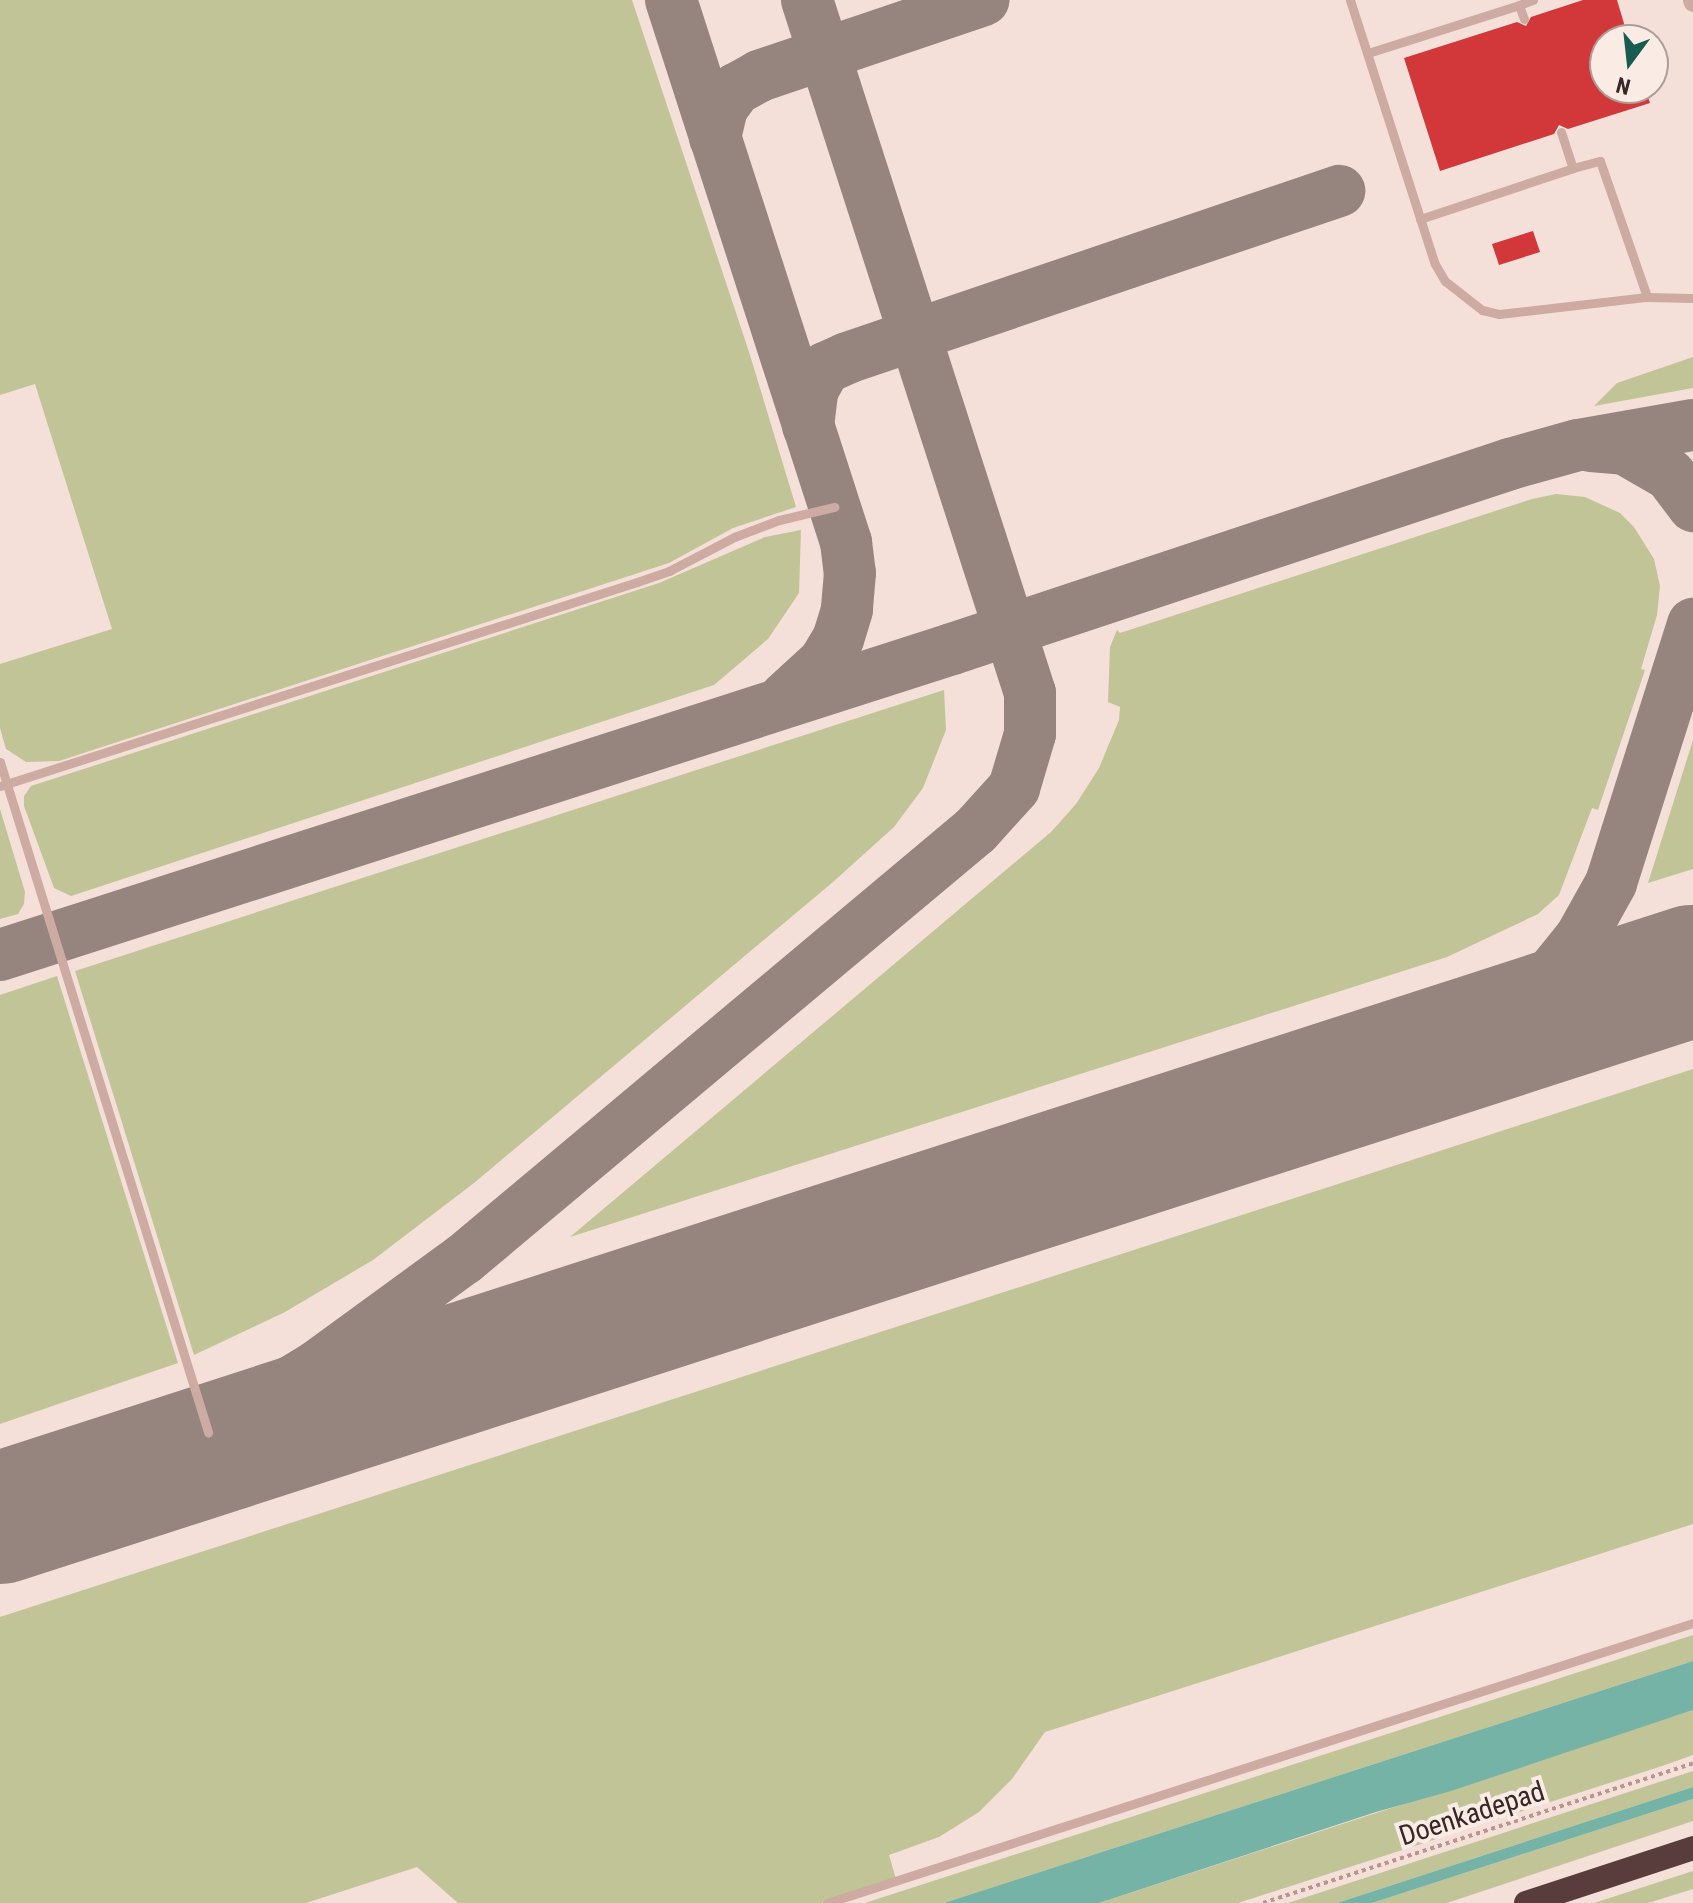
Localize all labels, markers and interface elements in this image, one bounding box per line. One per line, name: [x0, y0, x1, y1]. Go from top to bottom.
north arrow: [1589, 24, 1669, 104]
text: N: [1613, 72, 1633, 100]
street label: Doenkadepad: [1395, 1775, 1549, 1853]

